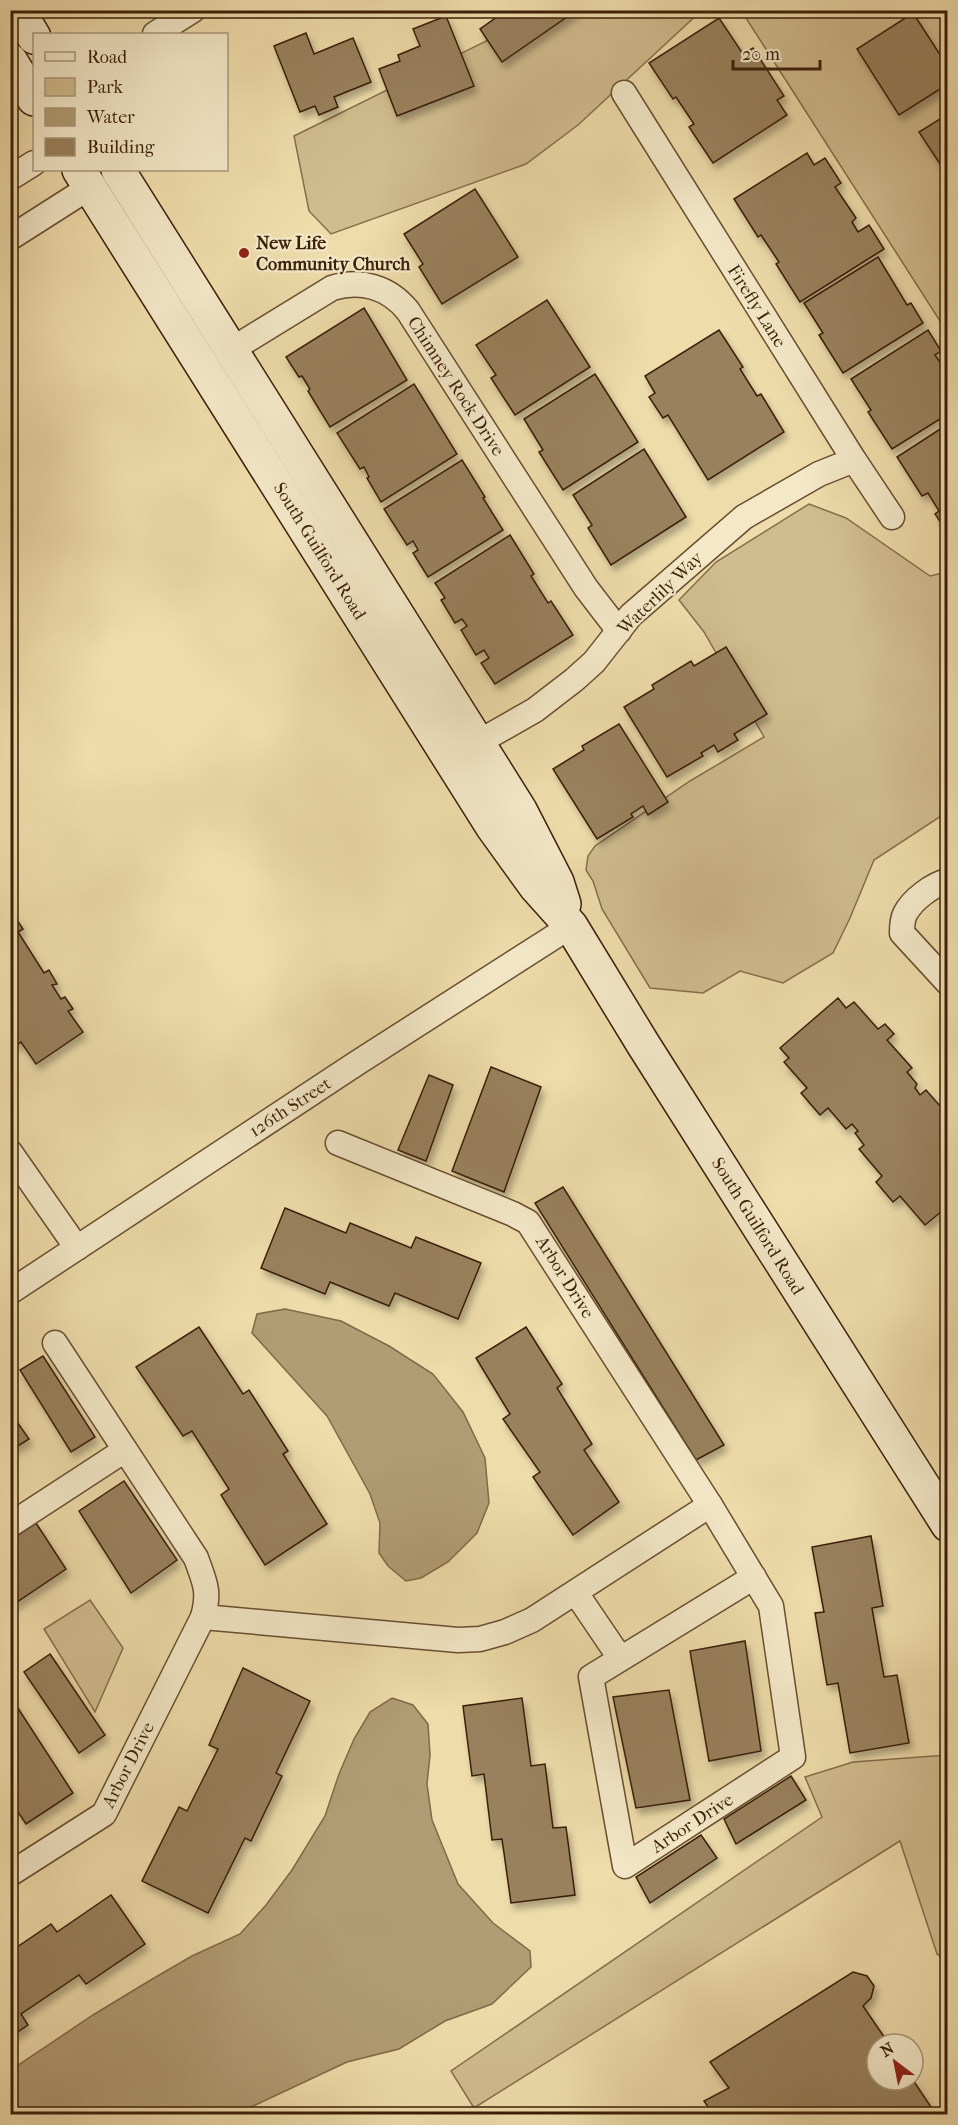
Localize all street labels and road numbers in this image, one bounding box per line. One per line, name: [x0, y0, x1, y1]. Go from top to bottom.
street label: Firefly Lane: [723, 261, 790, 352]
street label: Chimney Rock Drive: [403, 313, 509, 460]
street label: South Guilford Road: [269, 479, 370, 624]
street label: Waterlily Way: [613, 547, 708, 640]
street label: 126th Street: [245, 1073, 336, 1142]
street label: South Guilford Road: [707, 1154, 808, 1299]
street label: Arbor Drive: [530, 1231, 598, 1322]
street label: Arbor Drive: [97, 1719, 159, 1812]
street label: Arbor Drive: [647, 1789, 737, 1858]

